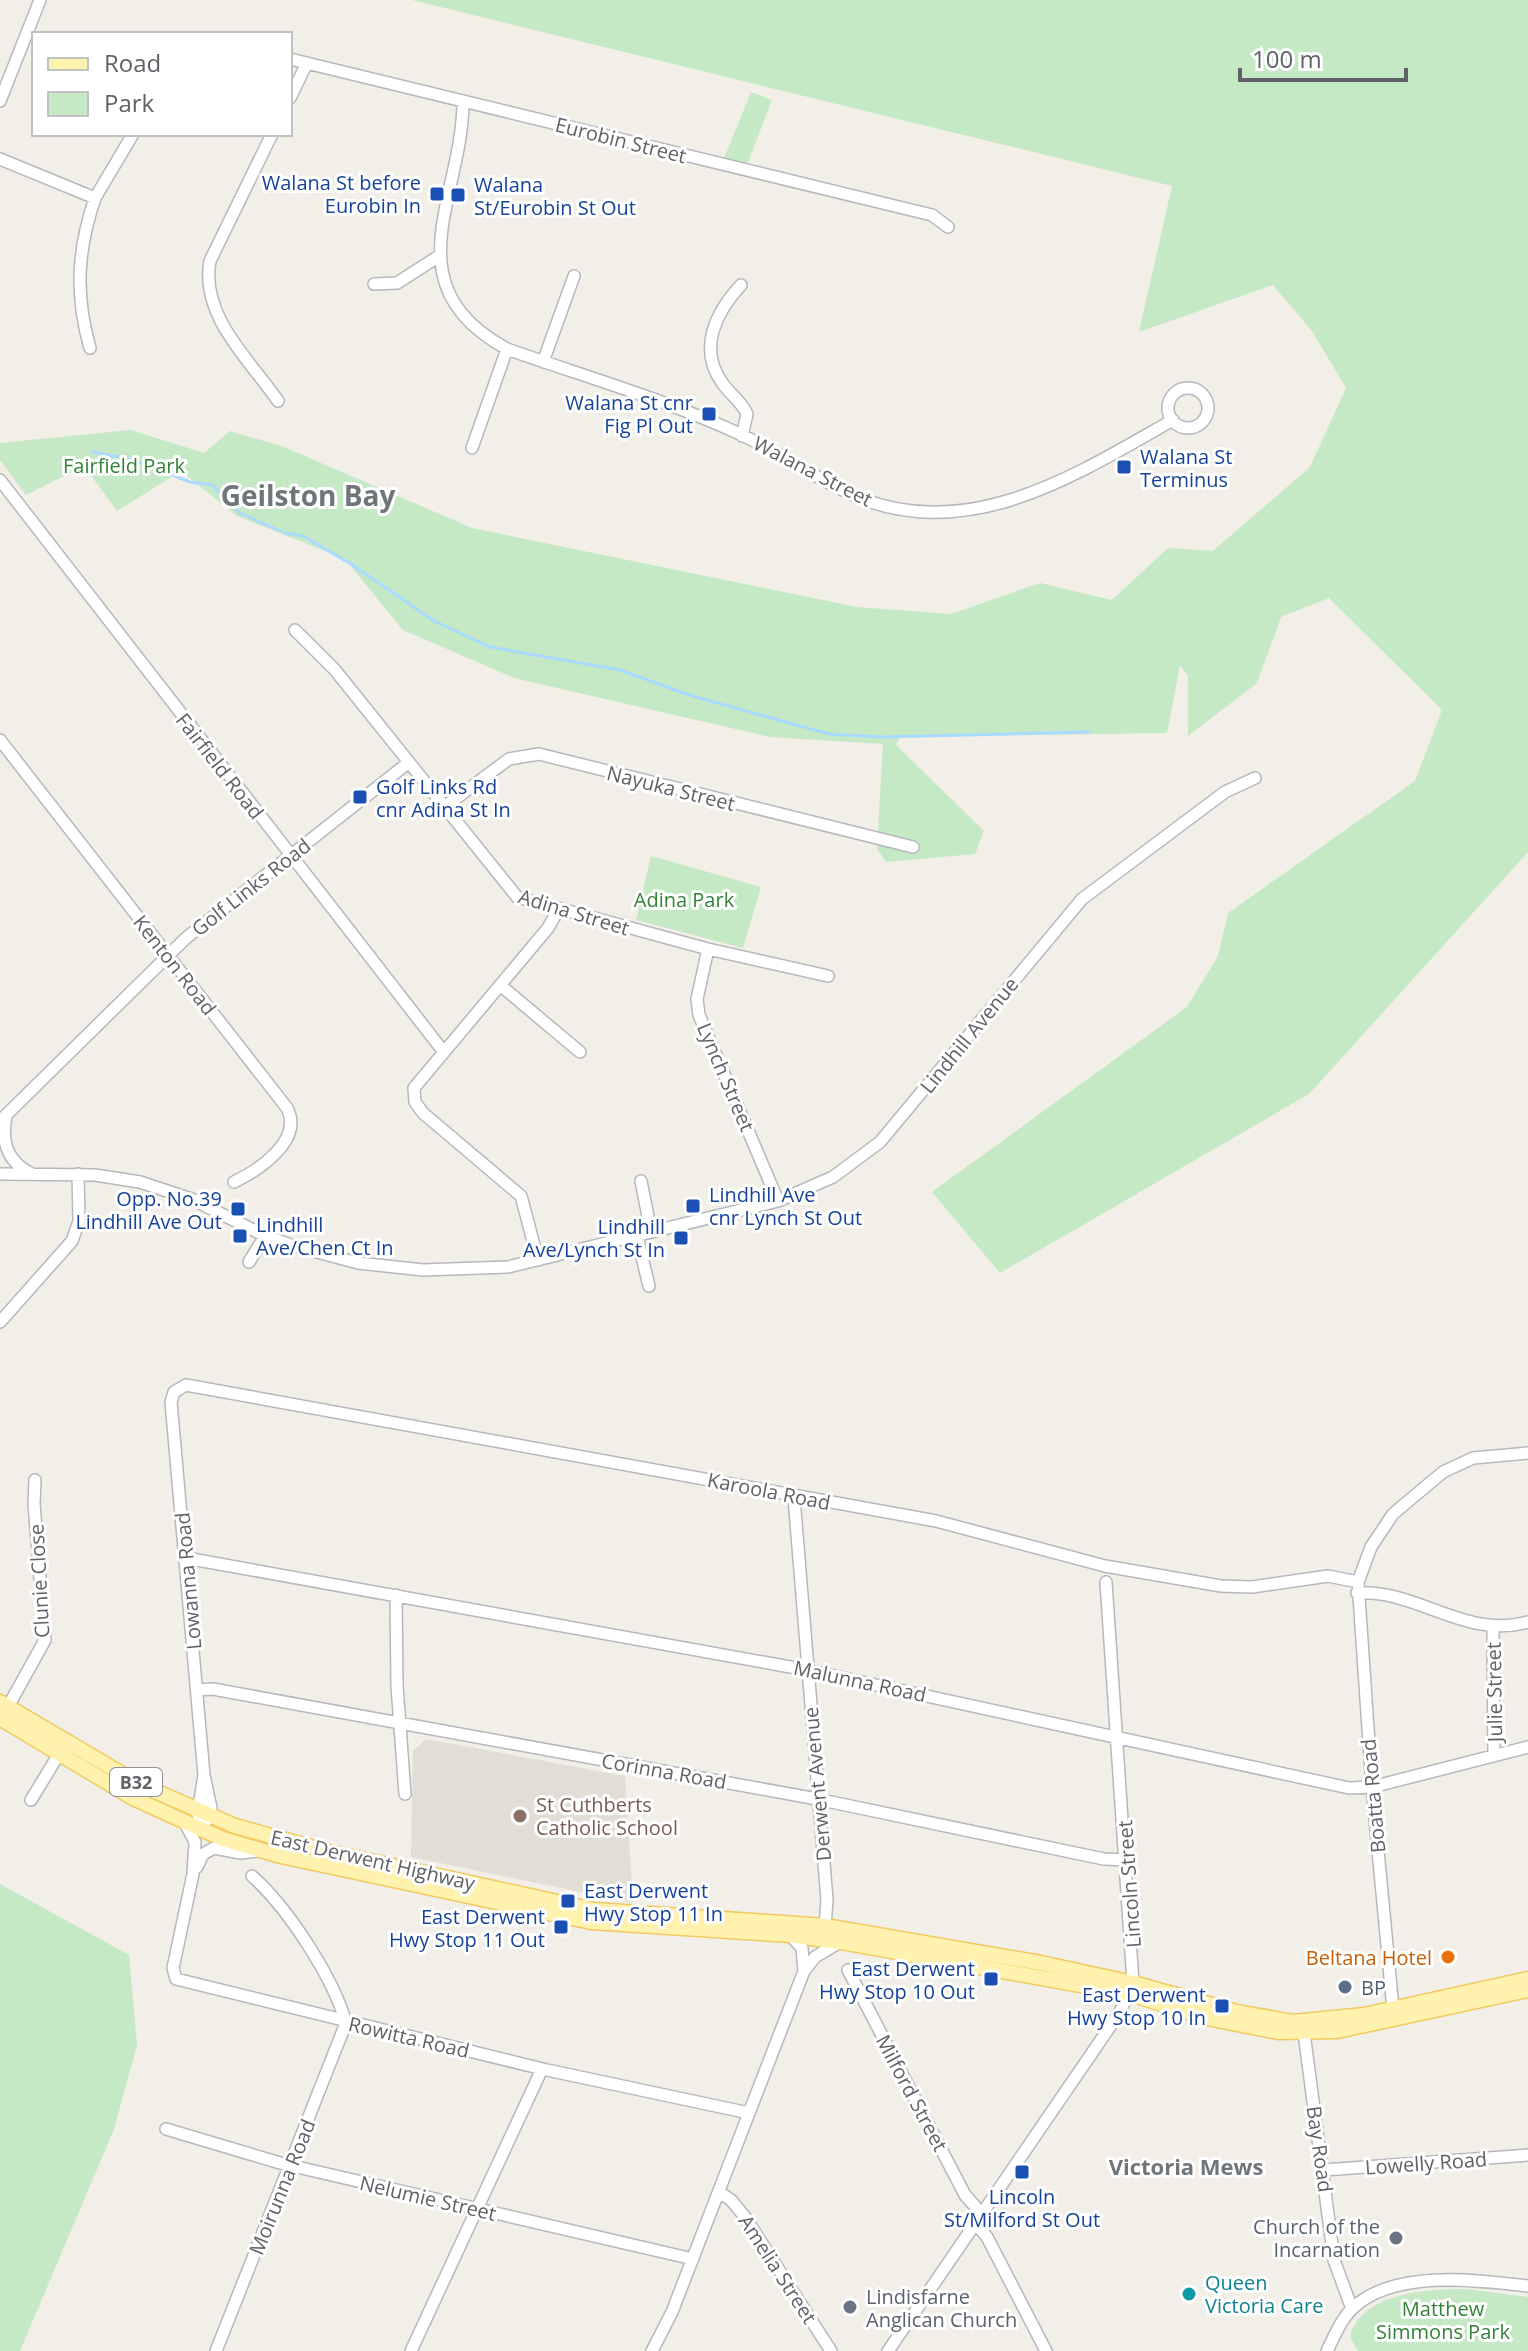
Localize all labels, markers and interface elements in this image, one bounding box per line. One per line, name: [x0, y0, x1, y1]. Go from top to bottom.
legend: [32, 32, 292, 136]
scale bar: [1240, 32, 1406, 82]
text: 100 m: [1252, 42, 1322, 75]
text: Road: [104, 46, 161, 79]
text: Park: [104, 86, 155, 119]
street label: Eurobin Street: [553, 111, 689, 169]
place label: Walana St before Eurobin In: [262, 169, 421, 219]
place label: Walana St/Eurobin St Out: [474, 171, 636, 221]
marker: Walana St before Eurobin In: [428, 185, 446, 203]
marker: Walana St/Eurobin St Out: [449, 186, 467, 204]
place label: Walana St cnr Fig Pl Out: [565, 389, 693, 439]
marker: Walana St cnr Fig Pl Out: [700, 405, 718, 423]
street label: Walana Street: [749, 429, 877, 513]
place label: Walana St Terminus: [1140, 443, 1232, 493]
park label: Fairfield Park: [63, 452, 185, 479]
marker: Walana St Terminus: [1115, 458, 1133, 476]
district label: Geilston Bay: [221, 476, 395, 514]
street label: Fairfield Road: [170, 707, 270, 825]
street label: Nayuka Street: [604, 759, 738, 817]
place label: Golf Links Rd cnr Adina St In: [376, 773, 511, 823]
marker: Golf Links Rd cnr Adina St In: [351, 788, 369, 806]
street label: Golf Links Road: [186, 832, 316, 942]
street label: Adina Street: [515, 882, 633, 942]
park label: Adina Park: [634, 886, 735, 913]
street label: Kenton Road: [127, 909, 223, 1021]
street label: Lindhill Avenue: [914, 971, 1024, 1099]
street label: Lynch Street: [691, 1019, 761, 1135]
place label: Lindhill Ave cnr Lynch St Out: [709, 1181, 862, 1231]
place label: Opp. No.39 Lindhill Ave Out: [75, 1185, 222, 1235]
marker: Lindhill Ave cnr Lynch St Out: [684, 1197, 702, 1215]
marker: Opp. No.39 Lindhill Ave Out: [229, 1200, 247, 1218]
place label: Lindhill Ave/Chen Ct In: [256, 1211, 394, 1261]
place label: Lindhill Ave/Lynch St In: [523, 1213, 665, 1263]
marker: Lindhill Ave/Chen Ct In: [231, 1227, 249, 1245]
marker: Lindhill Ave/Lynch St In: [672, 1229, 690, 1247]
street label: Karoola Road: [705, 1466, 833, 1516]
street label: Lowanna Road: [169, 1511, 207, 1651]
street label: Clunie Close: [23, 1523, 55, 1639]
street label: Julie Street: [1480, 1642, 1508, 1744]
street label: Malunna Road: [791, 1654, 929, 1708]
street label: Derwent Avenue: [797, 1706, 837, 1862]
street label: Boatta Road: [1355, 1738, 1391, 1854]
street label: Corinna Road: [599, 1747, 729, 1795]
road number: B32: [110, 1768, 162, 1796]
place label: St Cuthberts Catholic School: [536, 1791, 678, 1841]
marker: St Cuthberts Catholic School: [511, 1807, 529, 1825]
street label: Lincoln Street: [1111, 1819, 1147, 1949]
street label: East Derwent Highway: [268, 1823, 479, 1897]
place label: East Derwent Hwy Stop 11 In: [584, 1877, 723, 1927]
marker: East Derwent Hwy Stop 11 In: [559, 1892, 577, 1910]
place label: East Derwent Hwy Stop 11 Out: [389, 1903, 545, 1953]
marker: East Derwent Hwy Stop 11 Out: [552, 1918, 570, 1936]
place label: Beltana Hotel: [1306, 1944, 1432, 1971]
marker: Beltana Hotel: [1439, 1948, 1457, 1966]
place label: East Derwent Hwy Stop 10 Out: [819, 1955, 975, 2005]
marker: East Derwent Hwy Stop 10 Out: [982, 1970, 1000, 1988]
place label: BP: [1361, 1974, 1386, 2001]
marker: BP: [1336, 1978, 1354, 1996]
place label: East Derwent Hwy Stop 10 In: [1067, 1981, 1206, 2031]
marker: East Derwent Hwy Stop 10 In: [1213, 1997, 1231, 2015]
street label: Rowitta Road: [346, 2010, 472, 2064]
street label: Milford Street: [870, 2030, 954, 2156]
street label: Bay Road: [1301, 2104, 1339, 2194]
street label: Moirunna Road: [242, 2115, 322, 2259]
street label: Lowelly Road: [1364, 2145, 1488, 2181]
district label: Victoria Mews: [1109, 2151, 1263, 2181]
marker: Lincoln St/Milford St Out: [1013, 2163, 1031, 2181]
street label: Nelumie Street: [357, 2169, 499, 2227]
place label: Lincoln St/Milford St Out: [944, 2183, 1100, 2233]
street label: Amelia Street: [733, 2209, 823, 2329]
place label: Church of the Incarnation: [1253, 2213, 1380, 2263]
marker: Church of the Incarnation: [1387, 2229, 1405, 2247]
place label: Queen Victoria Care: [1205, 2269, 1323, 2319]
place label: Lindisfarne Anglican Church: [866, 2283, 1017, 2333]
marker: Queen Victoria Care: [1180, 2285, 1198, 2303]
park label: Matthew Simmons Park: [1376, 2295, 1510, 2345]
marker: Lindisfarne Anglican Church: [841, 2298, 859, 2316]

